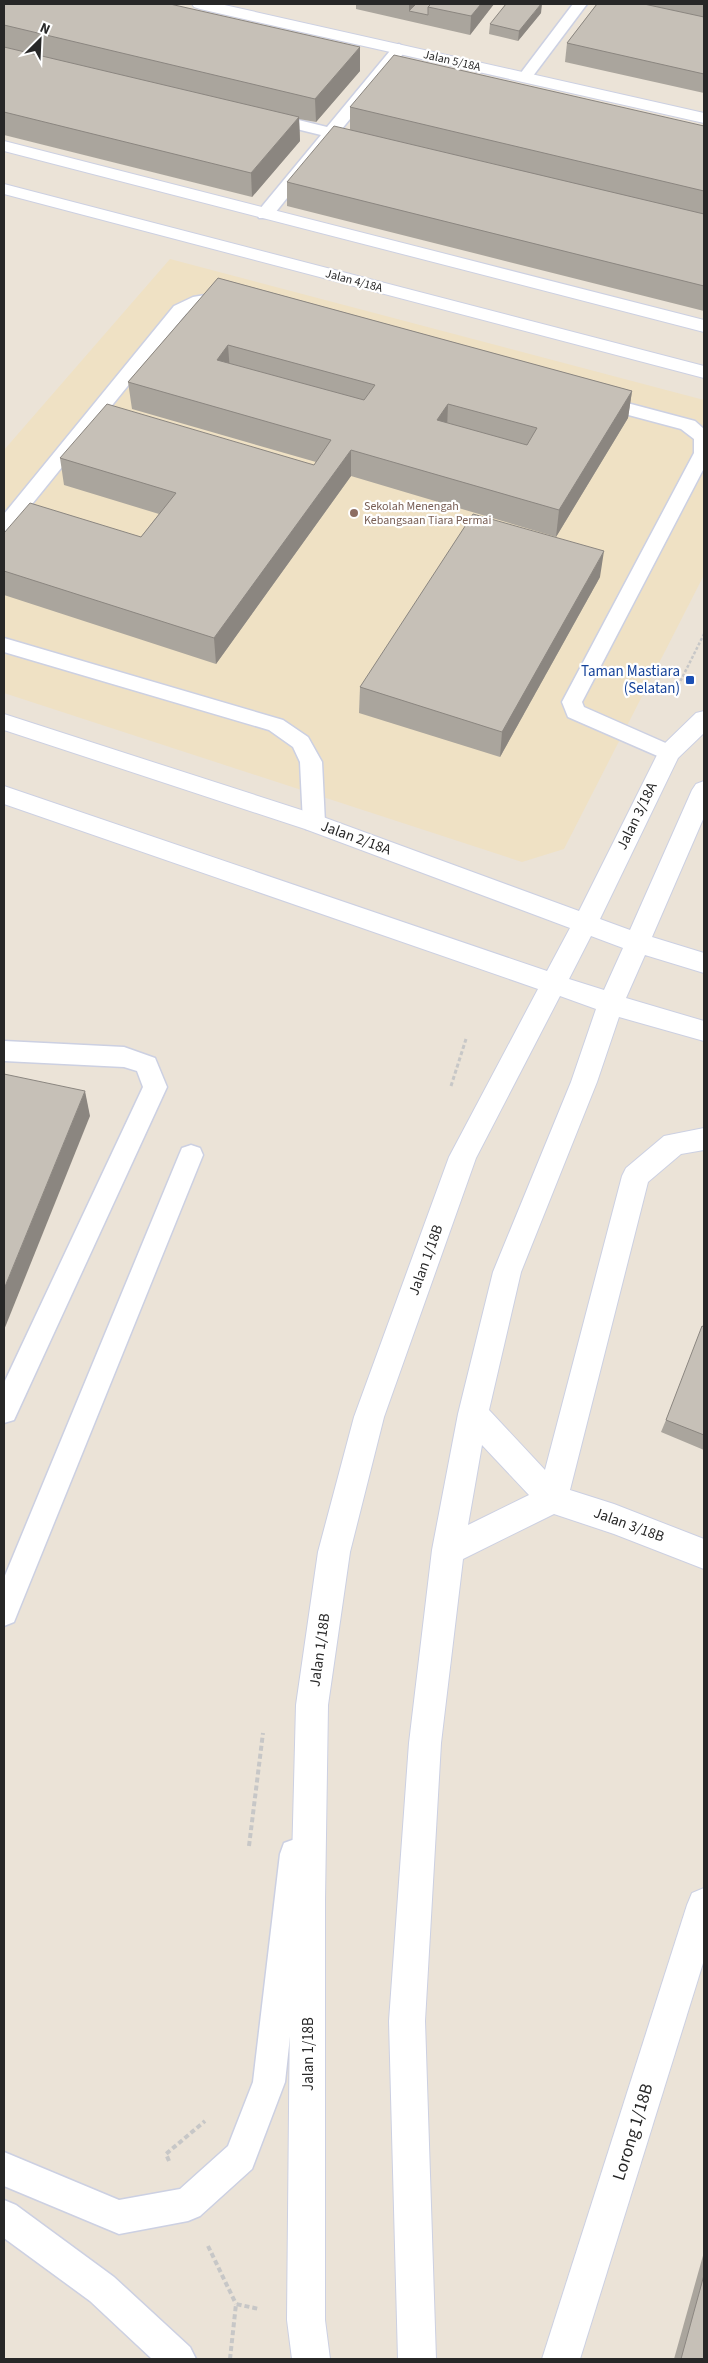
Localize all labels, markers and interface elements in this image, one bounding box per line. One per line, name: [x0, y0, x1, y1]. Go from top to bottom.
north arrow: [15, 15, 65, 65]
text: N: [37, 18, 53, 40]
street label: Jalan 5/18A: [422, 46, 483, 76]
street label: Jalan 4/18A: [324, 265, 385, 297]
place label: Sekolah Menengah Kebangsaan Tiara Permai: [364, 498, 491, 529]
marker: Sekolah Menengah Kebangsaan Tiara Permai: [348, 507, 360, 519]
place label: Taman Mastiara (Selatan): [581, 661, 680, 699]
marker: Taman Mastiara (Selatan): [684, 674, 696, 686]
street label: Jalan 3/18A: [612, 778, 663, 853]
street label: Jalan 2/18A: [318, 816, 395, 861]
street label: Jalan 1/18B: [404, 1222, 449, 1298]
street label: Jalan 3/18B: [591, 1503, 667, 1548]
street label: Jalan 1/18B: [304, 1612, 336, 1688]
street label: Jalan 1/18B: [298, 2017, 319, 2091]
street label: Lorong 1/18B: [606, 2080, 660, 2184]

